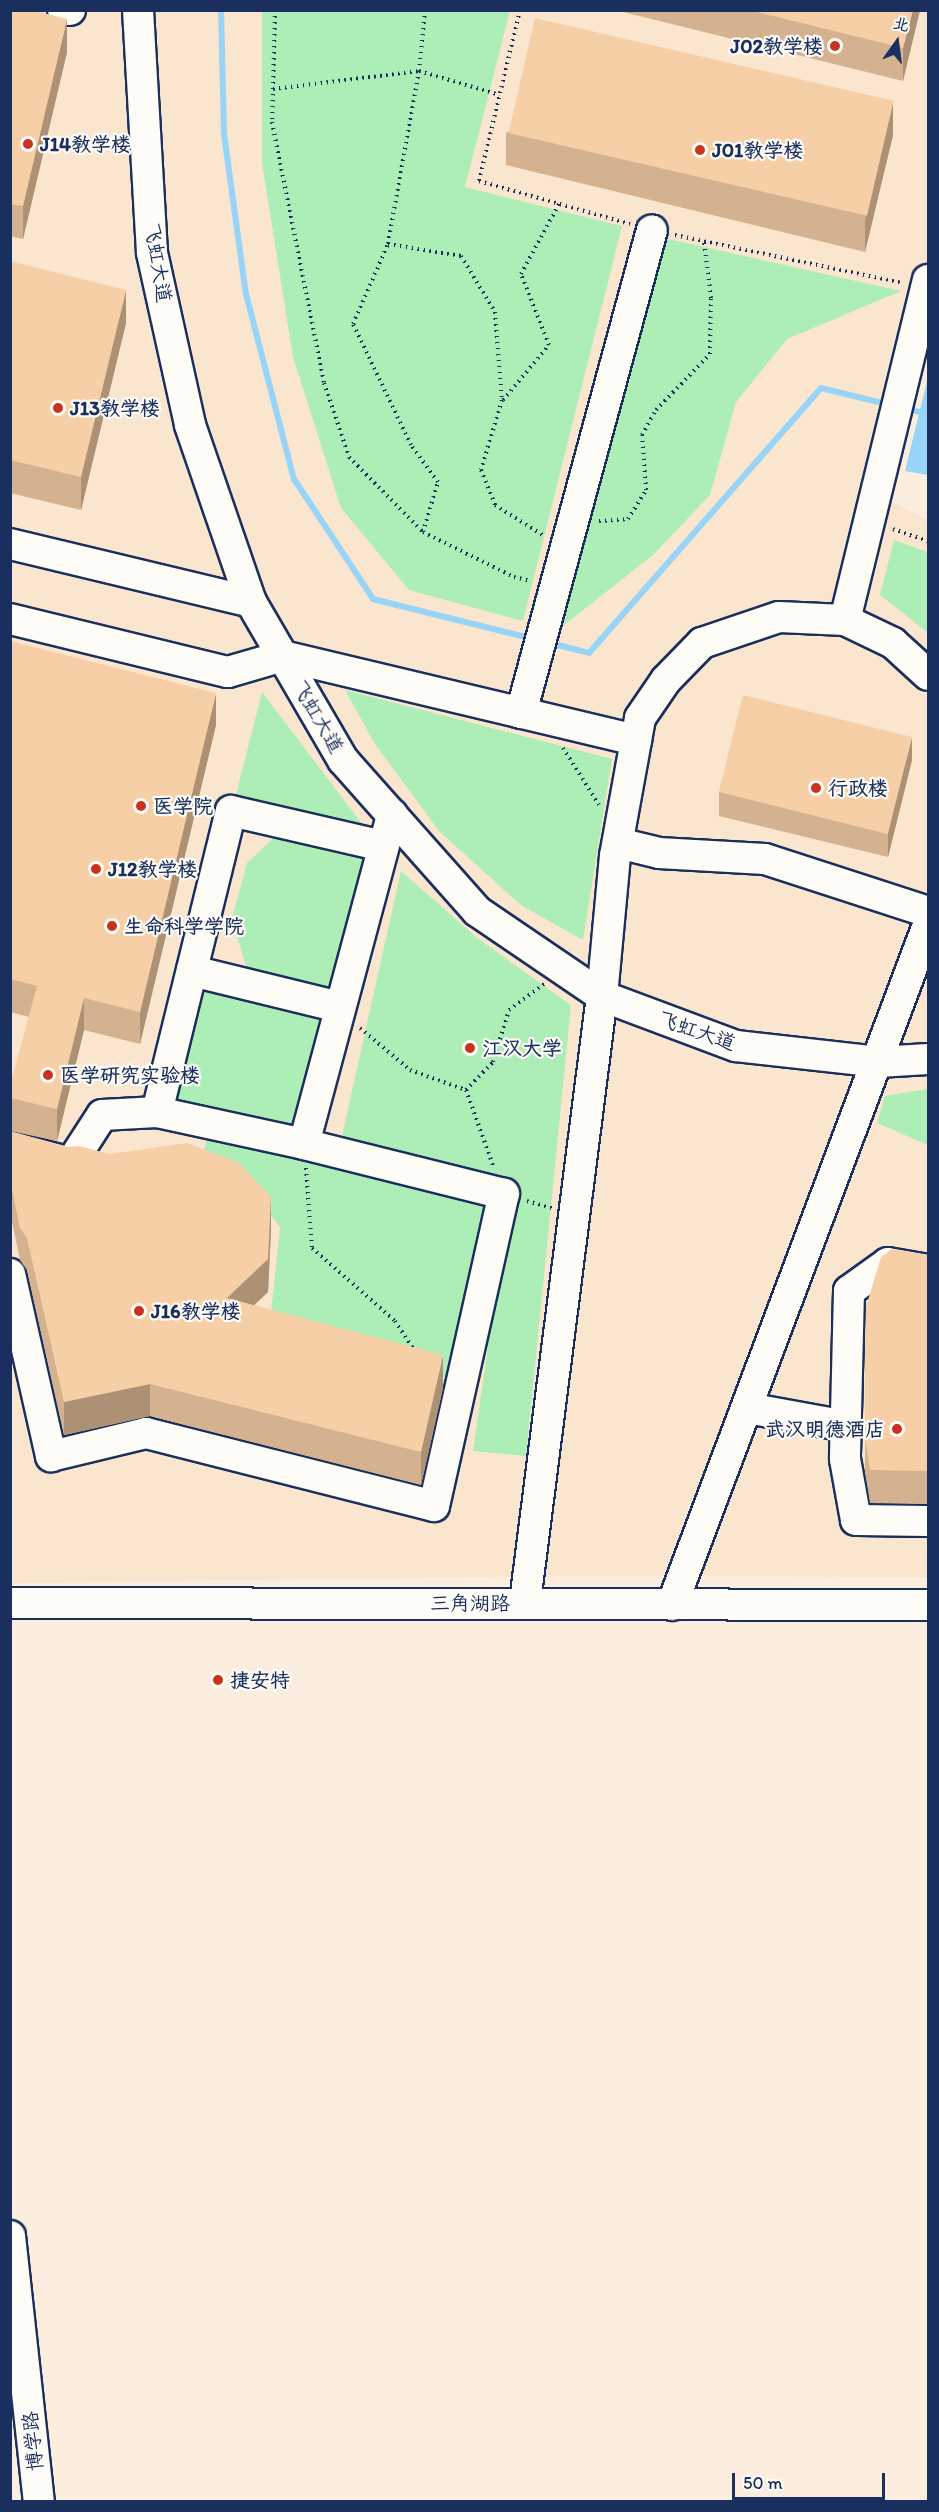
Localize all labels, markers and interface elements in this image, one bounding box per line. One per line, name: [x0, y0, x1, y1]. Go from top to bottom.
north arrow: [867, 12, 927, 72]
text: 北: [891, 13, 912, 35]
place label: J02教学楼: [730, 34, 823, 58]
marker: J02教学楼: [828, 39, 842, 53]
place label: J14教学楼: [40, 132, 131, 156]
marker: J14教学楼: [21, 137, 35, 151]
place label: J01教学楼: [712, 138, 803, 162]
marker: J01教学楼: [693, 143, 707, 157]
street label: 飞虹大道: [140, 222, 176, 304]
place label: J13教学楼: [70, 396, 160, 420]
marker: J13教学楼: [51, 401, 65, 415]
street label: 飞虹大道: [288, 676, 348, 758]
place label: 行政楼: [828, 776, 888, 800]
marker: 行政楼: [809, 781, 823, 795]
place label: 医学院: [153, 794, 213, 818]
marker: 医学院: [134, 799, 148, 813]
place label: J12教学楼: [108, 857, 198, 881]
marker: J12教学楼: [89, 862, 103, 876]
place label: 生命科学学院: [124, 914, 244, 938]
marker: 生命科学学院: [105, 919, 119, 933]
street label: 飞虹大道: [655, 1007, 739, 1055]
place label: 江汉大学: [482, 1036, 562, 1060]
marker: 江汉大学: [463, 1041, 477, 1055]
place label: 医学研究实验楼: [60, 1063, 200, 1087]
marker: 医学研究实验楼: [41, 1068, 55, 1082]
place label: J16教学楼: [151, 1299, 241, 1323]
marker: J16教学楼: [132, 1304, 146, 1318]
place label: 武汉明德酒店: [765, 1417, 885, 1441]
marker: 武汉明德酒店: [890, 1422, 904, 1436]
street label: 三角湖路: [430, 1591, 510, 1615]
place label: 捷安特: [230, 1668, 290, 1692]
marker: 捷安特: [211, 1673, 225, 1687]
street label: 博学路: [18, 2410, 48, 2472]
scale bar: [735, 2461, 888, 2499]
text: 50 m: [743, 2472, 783, 2494]

